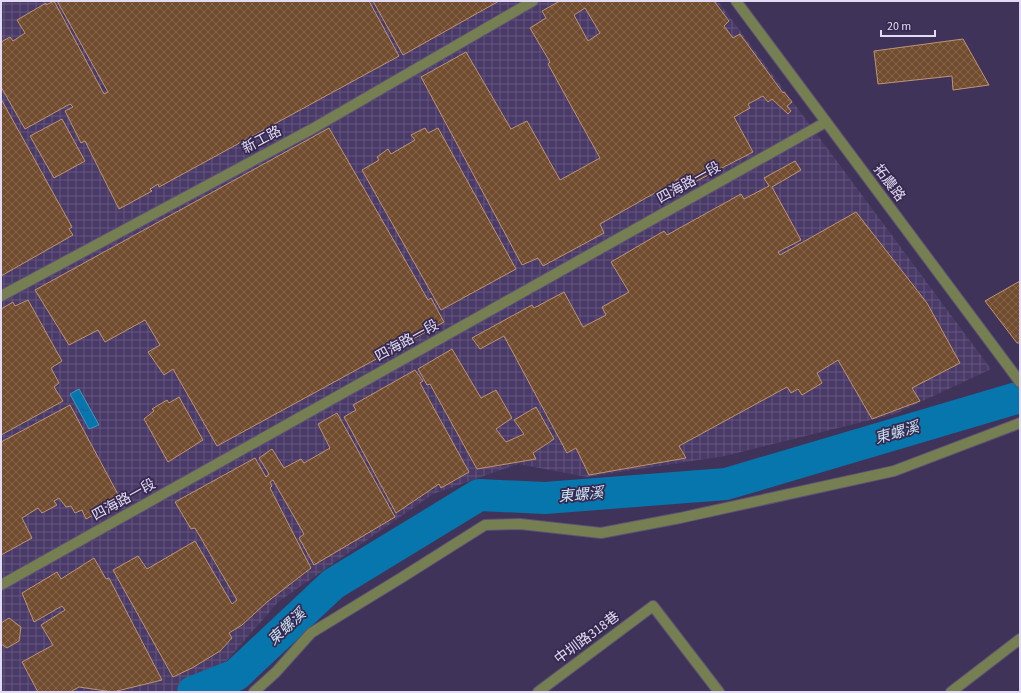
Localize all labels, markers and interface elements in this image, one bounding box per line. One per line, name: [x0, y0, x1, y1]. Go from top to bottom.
scale bar: [881, 12, 935, 38]
text: 20 m: [887, 18, 911, 35]
street label: 新工路: [239, 121, 285, 159]
street label: 四海路一段: [654, 157, 724, 209]
street label: 拓農路: [868, 160, 910, 206]
street label: 四海路一段: [372, 315, 442, 367]
water label: 東螺溪: [872, 416, 923, 449]
street label: 四海路一段: [89, 474, 159, 526]
water label: 東螺溪: [558, 482, 606, 507]
water label: 東螺溪: [263, 603, 312, 650]
street label: 中圳路318巷: [550, 607, 624, 669]

